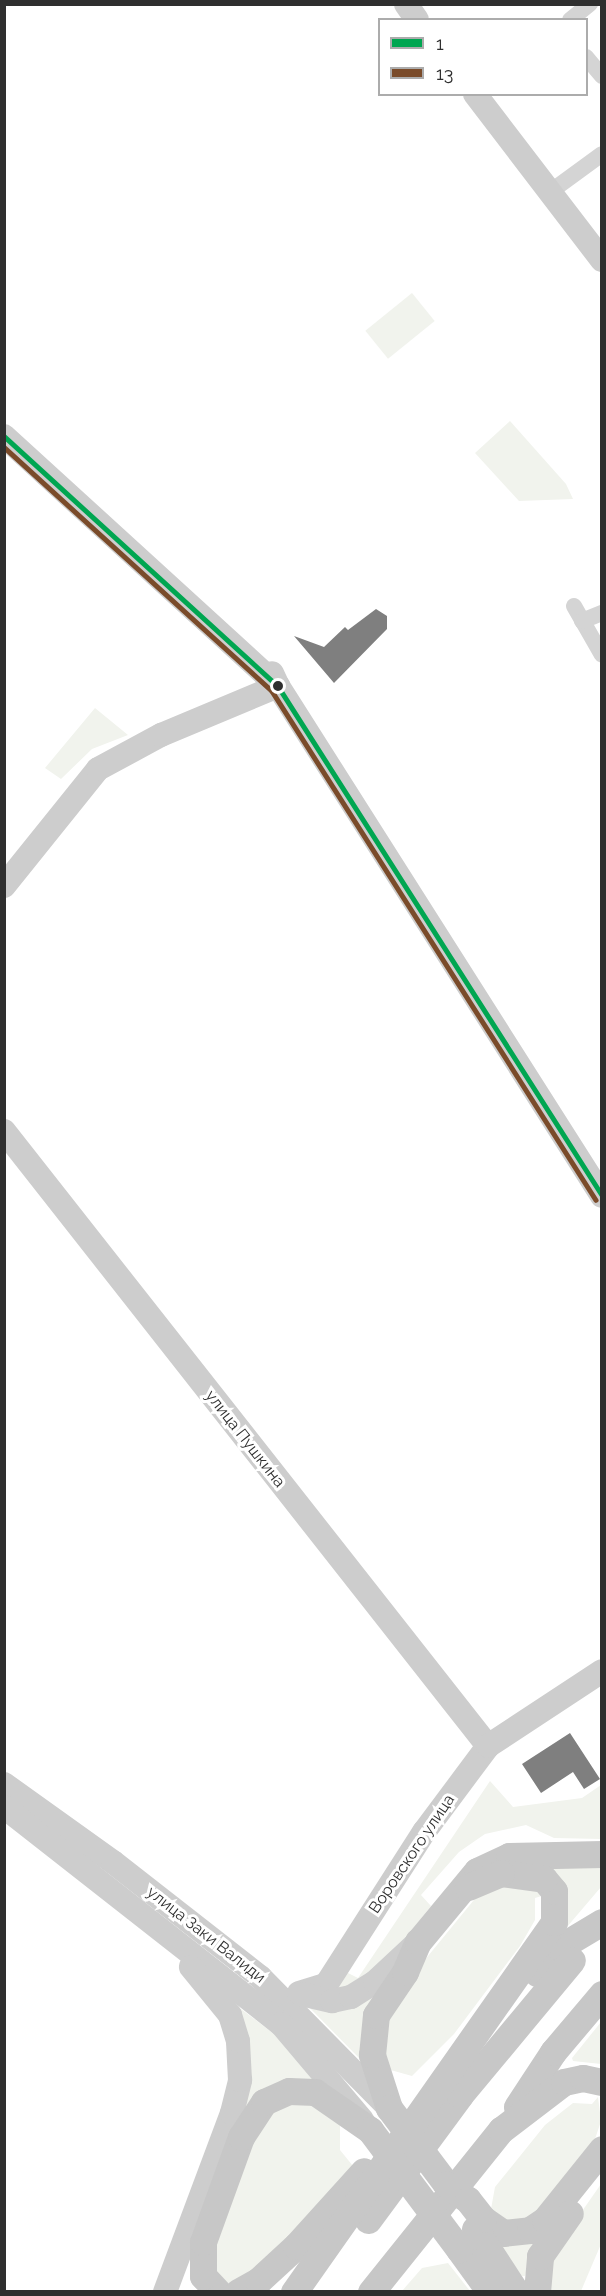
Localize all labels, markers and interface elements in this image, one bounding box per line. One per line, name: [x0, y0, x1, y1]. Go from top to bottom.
legend: [378, 18, 588, 96]
text: 1: [436, 33, 444, 54]
text: 13: [436, 63, 453, 84]
unlabelled marker: [272, 680, 284, 692]
street label: улица Пушкина: [201, 1387, 289, 1491]
street label: Воровского улица: [365, 1791, 459, 1917]
street label: улица Заки Валиди: [143, 1883, 269, 1987]

